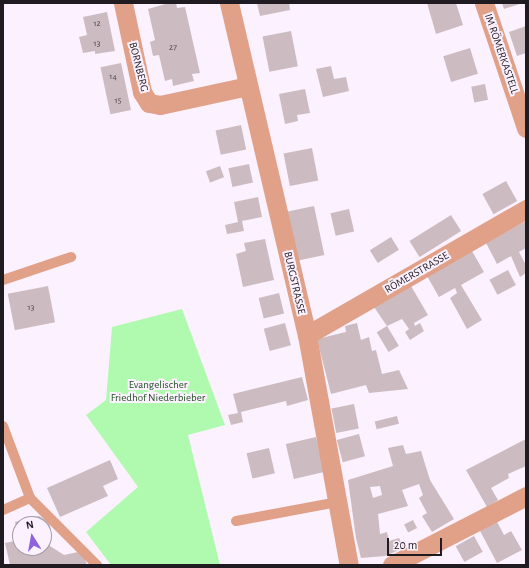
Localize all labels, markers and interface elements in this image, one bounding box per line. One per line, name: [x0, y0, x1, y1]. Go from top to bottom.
street label: IM RÖMERKASTELL: [481, 12, 521, 96]
house number: 12: [93, 19, 101, 29]
house number: 13: [94, 39, 100, 49]
street label: BORNBERG: [126, 41, 150, 93]
house number: 27: [169, 43, 177, 53]
house number: 14: [109, 72, 117, 82]
house number: 15: [115, 96, 121, 106]
street label: RÖMERSTRASSE: [383, 249, 451, 297]
street label: BURGSTRASSE: [280, 250, 308, 316]
house number: 13: [28, 303, 34, 313]
park label: Evangelischer Friedhof Niederbieber: [111, 379, 205, 405]
north arrow: [12, 516, 52, 556]
text: N: [25, 519, 35, 531]
scale bar: [389, 530, 444, 556]
text: 20 m: [394, 539, 417, 551]

